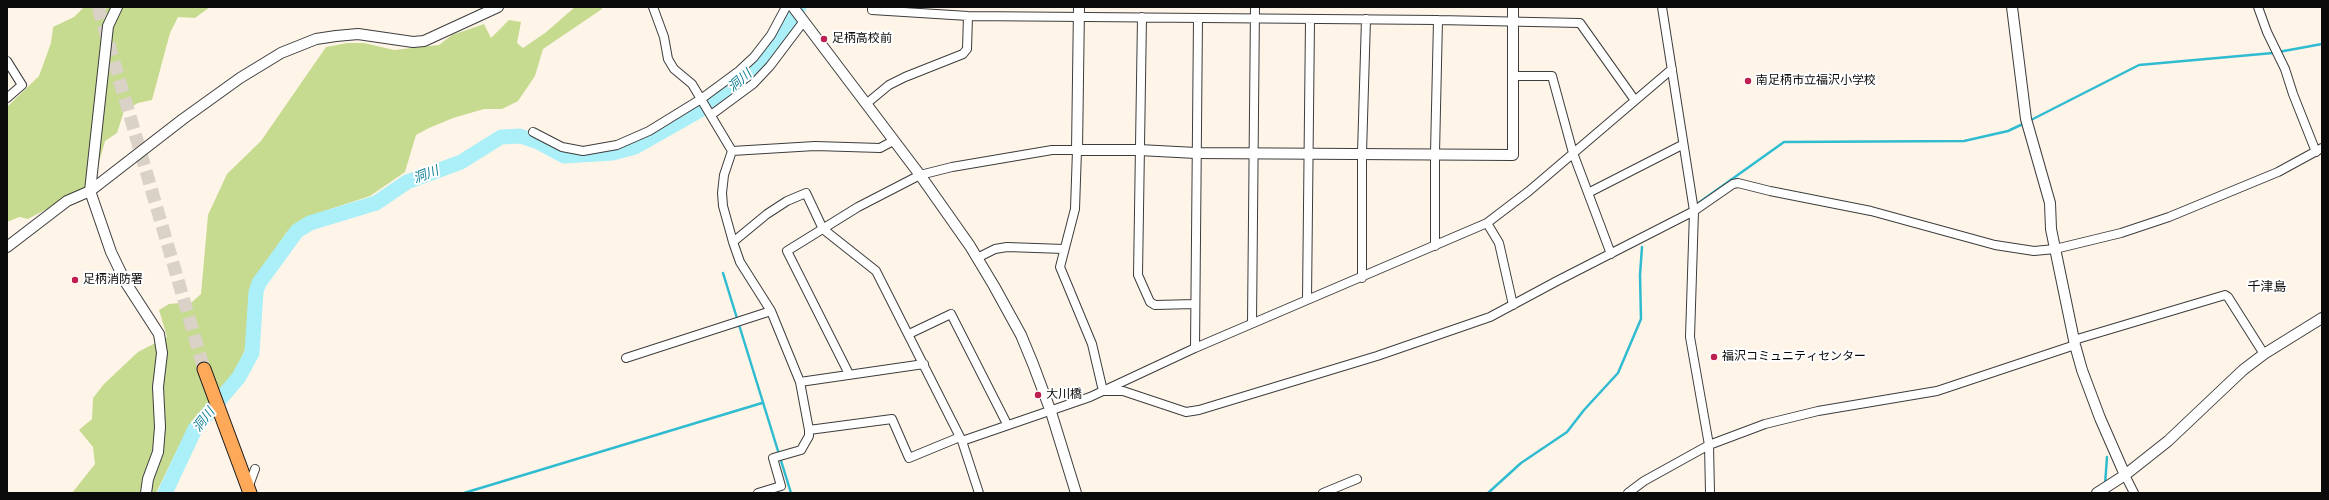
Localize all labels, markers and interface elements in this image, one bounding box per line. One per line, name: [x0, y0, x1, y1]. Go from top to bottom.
place label: 足柄高校前: [832, 32, 892, 46]
marker: 足柄高校前: [819, 34, 829, 44]
water label: 洞川: [725, 67, 755, 95]
place label: 南足柄市立福沢小学校: [1756, 74, 1876, 88]
marker: 南足柄市立福沢小学校: [1743, 76, 1753, 86]
water label: 洞川: [411, 163, 441, 187]
place label: 足柄消防署: [83, 273, 143, 287]
marker: 足柄消防署: [70, 275, 80, 285]
district label: 千津島: [2248, 279, 2286, 295]
place label: 福沢コミュニティセンター: [1722, 350, 1866, 364]
marker: 福沢コミュニティセンター: [1709, 352, 1719, 362]
place label: 大川橋: [1046, 388, 1082, 402]
marker: 大川橋: [1033, 390, 1043, 400]
water label: 洞川: [190, 405, 218, 435]

